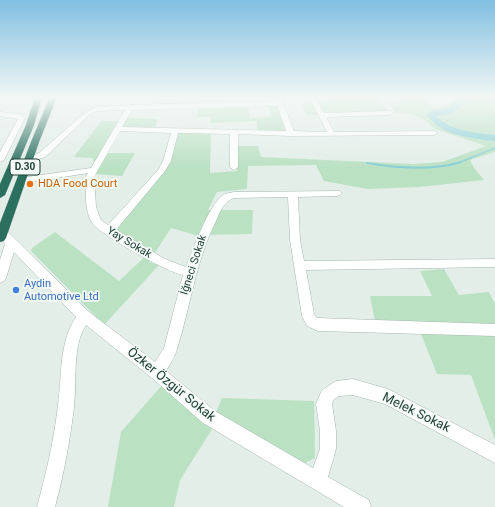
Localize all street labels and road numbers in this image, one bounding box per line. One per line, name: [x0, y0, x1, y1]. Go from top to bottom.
road number: D.30: [10, 159, 40, 175]
street label: Yay Sokak: [104, 224, 154, 262]
street label: İğneci Sokak: [178, 233, 210, 297]
street label: Özker Özgür Sokak: [124, 345, 218, 425]
street label: Melek Sokak: [380, 390, 452, 436]

